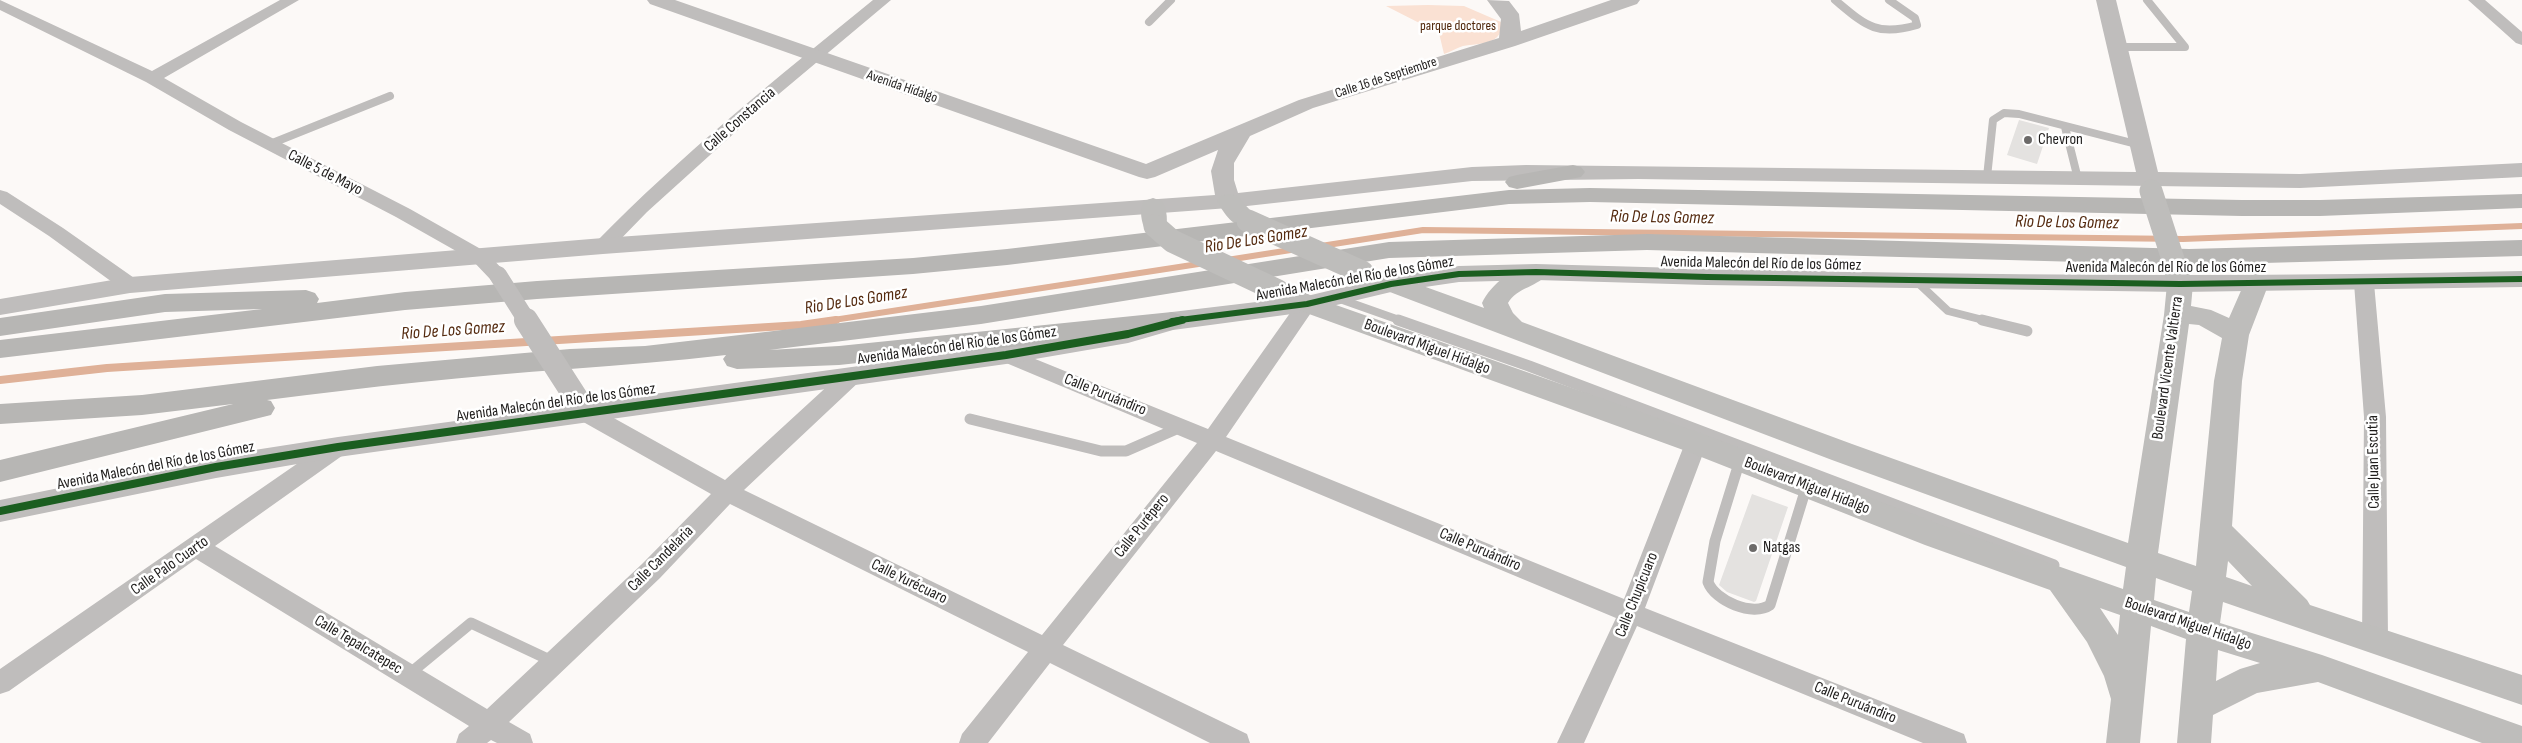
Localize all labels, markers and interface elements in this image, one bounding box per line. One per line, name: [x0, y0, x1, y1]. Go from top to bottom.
park label: parque doctores: [1420, 18, 1496, 34]
street label: Calle 16 de Septiembre: [1333, 54, 1439, 102]
street label: Avenida Hidalgo: [864, 67, 940, 107]
street label: Calle Constancia: [700, 84, 780, 156]
place label: Chevron: [2038, 130, 2083, 150]
marker: Chevron: [2022, 134, 2034, 146]
street label: Calle 5 de Mayo: [284, 146, 366, 200]
water label: Rio De Los Gomez: [1610, 206, 1714, 230]
water label: Rio De Los Gomez: [2015, 211, 2119, 235]
water label: Rio De Los Gomez: [1203, 221, 1309, 259]
street label: Avenida Malecón del Río de los Gómez: [1255, 252, 1455, 306]
street label: Avenida Malecón del Río de los Gómez: [1661, 253, 1861, 275]
street label: Avenida Malecón del Río de los Gómez: [2066, 258, 2266, 278]
water label: Rio De Los Gomez: [803, 282, 909, 320]
street label: Boulevard Vicente Valtierra: [2148, 295, 2188, 441]
street label: Boulevard Miguel Hidalgo: [1361, 315, 1493, 379]
water label: Rio De Los Gomez: [401, 317, 505, 345]
street label: Avenida Malecón del Río de los Gómez: [856, 323, 1058, 369]
street label: Calle Puruándiro: [1061, 370, 1149, 420]
street label: Avenida Malecón del Río de los Gómez: [455, 380, 657, 426]
street label: Calle Juan Escutia: [2364, 415, 2384, 509]
street label: Avenida Malecón del Río de los Gómez: [56, 437, 256, 495]
street label: Boulevard Miguel Hidalgo: [1742, 453, 1872, 519]
street label: Calle Purépero: [1110, 490, 1174, 562]
street label: Calle Candelaria: [624, 522, 698, 596]
street label: Calle Puruándiro: [1436, 524, 1524, 576]
street label: Calle Palo Cuarto: [128, 532, 212, 600]
place label: Natgas: [1763, 538, 1800, 558]
marker: Natgas: [1747, 542, 1759, 554]
street label: Calle Chupícuaro: [1611, 550, 1663, 640]
street label: Calle Yurécuaro: [868, 555, 950, 609]
street label: Boulevard Miguel Hidalgo: [2122, 593, 2254, 655]
street label: Calle Tepalcatepec: [311, 611, 405, 679]
street label: Calle Puruándiro: [1811, 678, 1899, 728]

